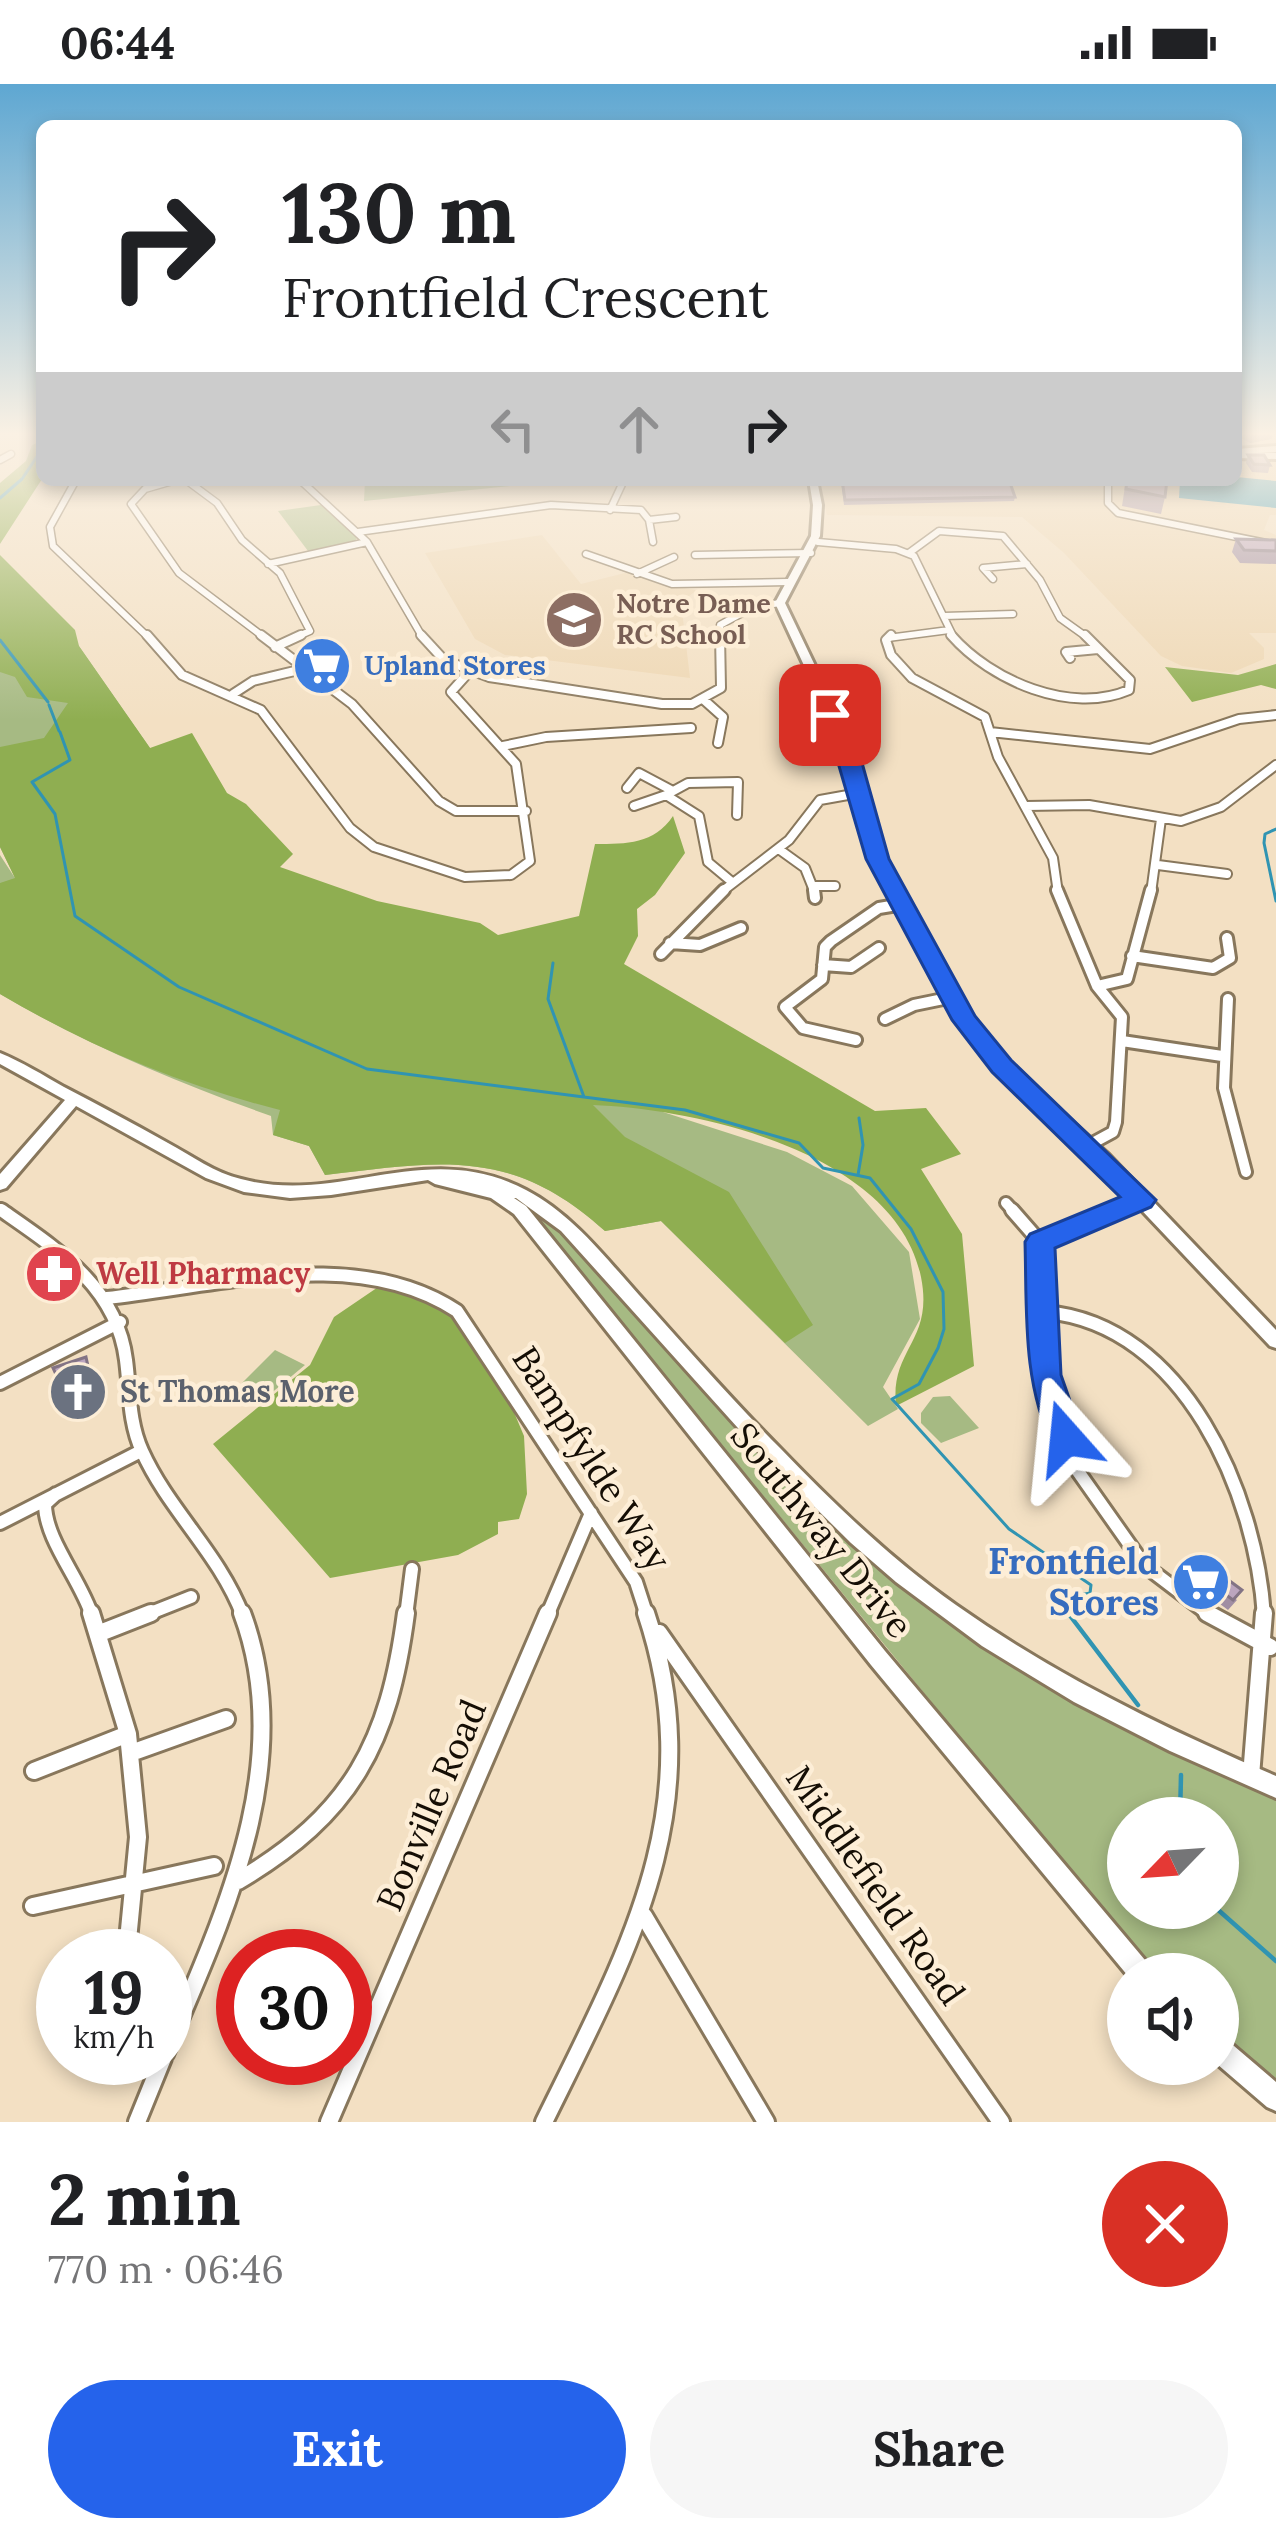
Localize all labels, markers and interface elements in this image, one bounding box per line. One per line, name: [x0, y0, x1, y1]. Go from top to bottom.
text: 06:44: [60, 14, 175, 71]
text: 130 m: [282, 158, 516, 266]
icon: right: [84, 168, 240, 324]
text: Frontfield Crescent: [282, 263, 769, 332]
icon: left: [480, 396, 546, 462]
icon: ahead: [606, 396, 672, 462]
icon: right: [732, 396, 798, 462]
place label: Notre Dame RC School: [616, 586, 771, 651]
school or university icon: Notre Dame RC School: [543, 589, 605, 651]
supermarket icon: Upland Stores: [291, 635, 353, 697]
place label: Upland Stores: [364, 648, 546, 682]
pin: [779, 664, 881, 766]
icon: arrive: [797, 682, 863, 748]
pharmacy icon: Well Pharmacy: [23, 1243, 85, 1305]
place label: Well Pharmacy: [96, 1254, 311, 1293]
street label: Bampfylde Way: [502, 1337, 682, 1579]
church icon: St Thomas More: [47, 1361, 109, 1423]
place label: St Thomas More: [120, 1372, 355, 1410]
position arrow: [1003, 1375, 1129, 1501]
street label: Southway Drive: [721, 1413, 923, 1647]
place label: Frontfield Stores: [988, 1538, 1159, 1625]
supermarket icon: Frontfield Stores: [1170, 1551, 1232, 1613]
street label: Bonville Road: [366, 1692, 496, 1918]
street label: Middlefield Road: [776, 1756, 976, 2014]
north arrow: [1107, 1797, 1239, 1929]
map controls: [1107, 1797, 1239, 2085]
speed limit sign: 30: [216, 1929, 372, 2085]
button: sound: [1107, 1953, 1239, 2085]
text: 19: [85, 1954, 143, 2030]
text: km/h: [73, 2018, 155, 2056]
text: 2 min: [48, 2153, 241, 2245]
button: close: [1102, 2161, 1228, 2287]
text: 770 m · 06:46: [48, 2244, 284, 2294]
button: Exit: [48, 2380, 626, 2518]
button: Share: [650, 2380, 1228, 2518]

